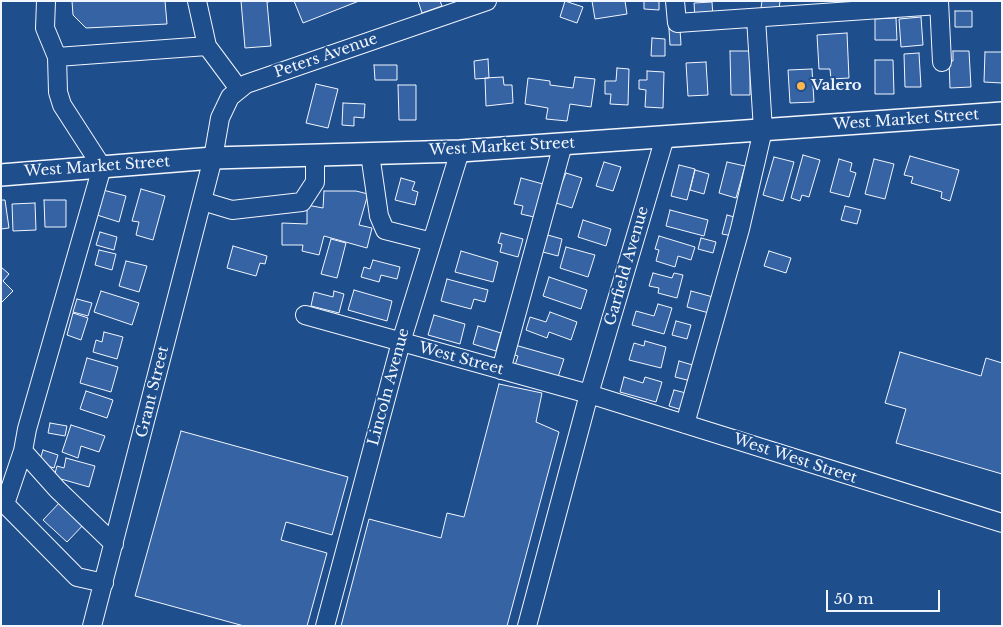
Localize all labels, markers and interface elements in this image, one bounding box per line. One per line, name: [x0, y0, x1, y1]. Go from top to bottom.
street label: Peters Avenue: [272, 30, 380, 82]
place label: Valero: [811, 77, 862, 95]
marker: Valero: [795, 80, 807, 92]
street label: West Market Street: [833, 106, 979, 134]
street label: West Market Street: [429, 134, 575, 160]
street label: West Market Street: [24, 153, 170, 181]
street label: Garfield Avenue: [601, 204, 653, 328]
street label: Lincoln Avenue: [365, 326, 413, 448]
street label: West Street: [417, 339, 505, 379]
street label: Grant Street: [133, 344, 173, 440]
street label: West West Street: [731, 431, 859, 487]
scale bar: [828, 580, 942, 612]
text: 50 m: [834, 589, 874, 608]

